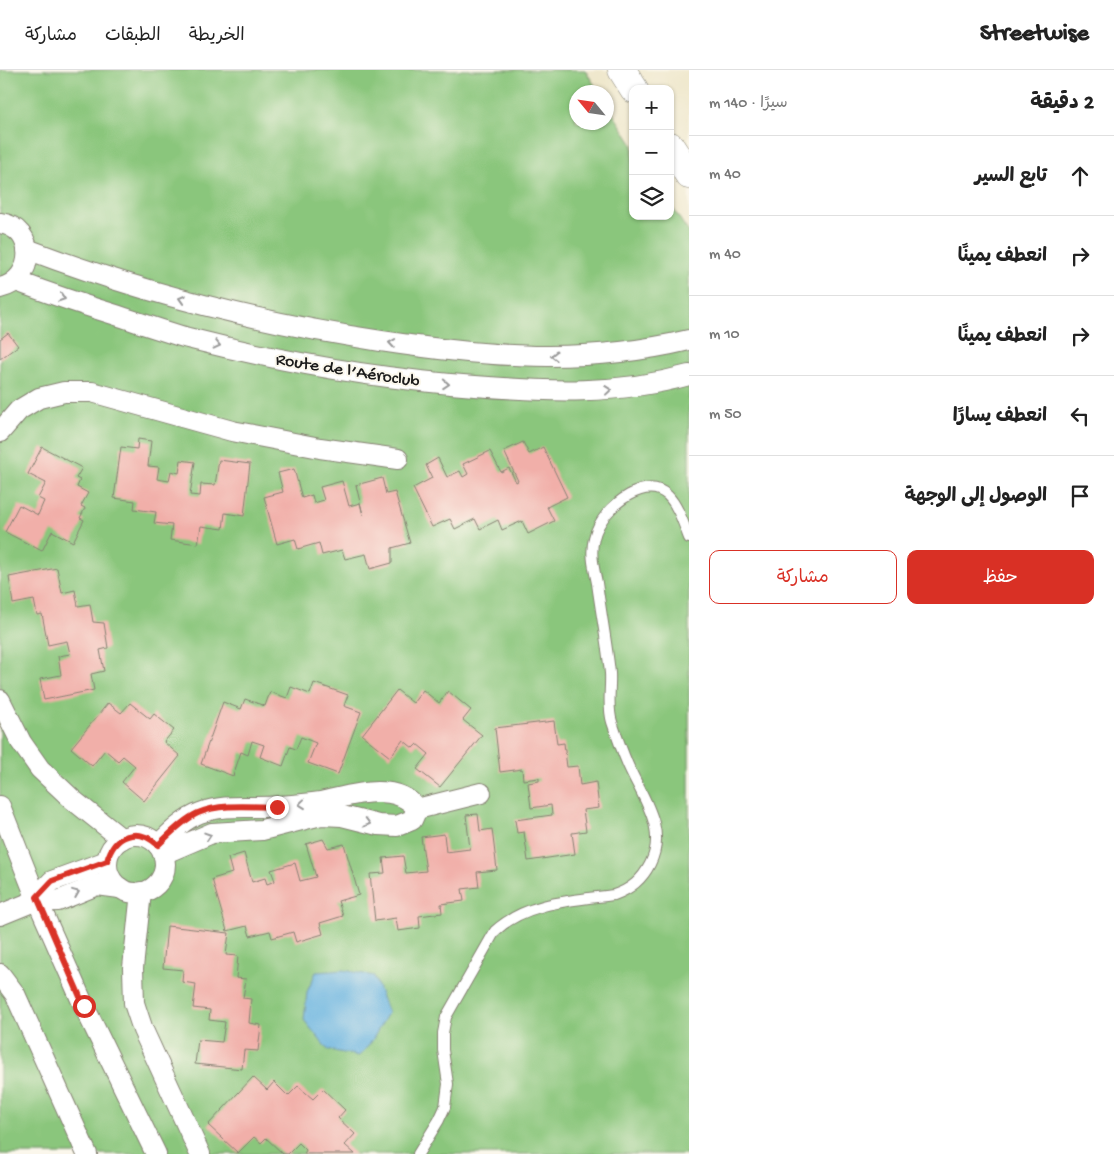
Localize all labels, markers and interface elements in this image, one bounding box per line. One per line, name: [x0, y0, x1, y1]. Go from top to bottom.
text: Streetwise: [980, 20, 1089, 49]
text: مشاركة: [25, 26, 77, 47]
text: الطبقات: [105, 26, 161, 47]
text: الخريطة: [189, 26, 245, 47]
north arrow: [569, 85, 614, 130]
map controls: [629, 85, 674, 220]
button: +: [629, 85, 674, 130]
text: 2 دقيقة: [1030, 92, 1094, 117]
text: سيرًا · 140 m: [709, 95, 788, 114]
button: −: [629, 130, 674, 175]
icon: ahead: [1066, 162, 1094, 190]
text: 40 m: [709, 166, 741, 185]
text: تابع السير: [975, 166, 1047, 189]
button: layers: [629, 175, 674, 220]
icon: right: [1066, 242, 1094, 270]
text: 40 m: [709, 246, 741, 265]
text: انعطف يمينًا: [958, 246, 1047, 269]
one-way arrow: [57, 292, 65, 302]
one-way arrow: [179, 294, 187, 304]
icon: right: [1066, 322, 1094, 350]
text: 10 m: [709, 326, 740, 345]
text: انعطف يمينًا: [958, 326, 1047, 349]
one-way arrow: [388, 338, 397, 348]
one-way arrow: [213, 339, 222, 350]
street label: Route de l’Aéroclub: [274, 350, 422, 393]
one-way arrow: [550, 351, 558, 362]
one-way arrow: [442, 379, 450, 390]
one-way arrow: [605, 385, 613, 396]
icon: left: [1066, 402, 1094, 430]
text: 50 m: [709, 406, 742, 425]
text: انعطف يسارًا: [953, 406, 1047, 429]
icon: arrive: [1066, 482, 1094, 510]
text: الوصول إلى الوجهة: [904, 486, 1047, 509]
button: مشاركة: [709, 550, 897, 604]
button: حفظ: [907, 550, 1094, 604]
route end: [266, 796, 289, 819]
one-way arrow: [298, 798, 306, 809]
one-way arrow: [363, 817, 371, 827]
one-way arrow: [203, 831, 212, 841]
one-way arrow: [71, 889, 80, 900]
route start: [73, 995, 96, 1018]

